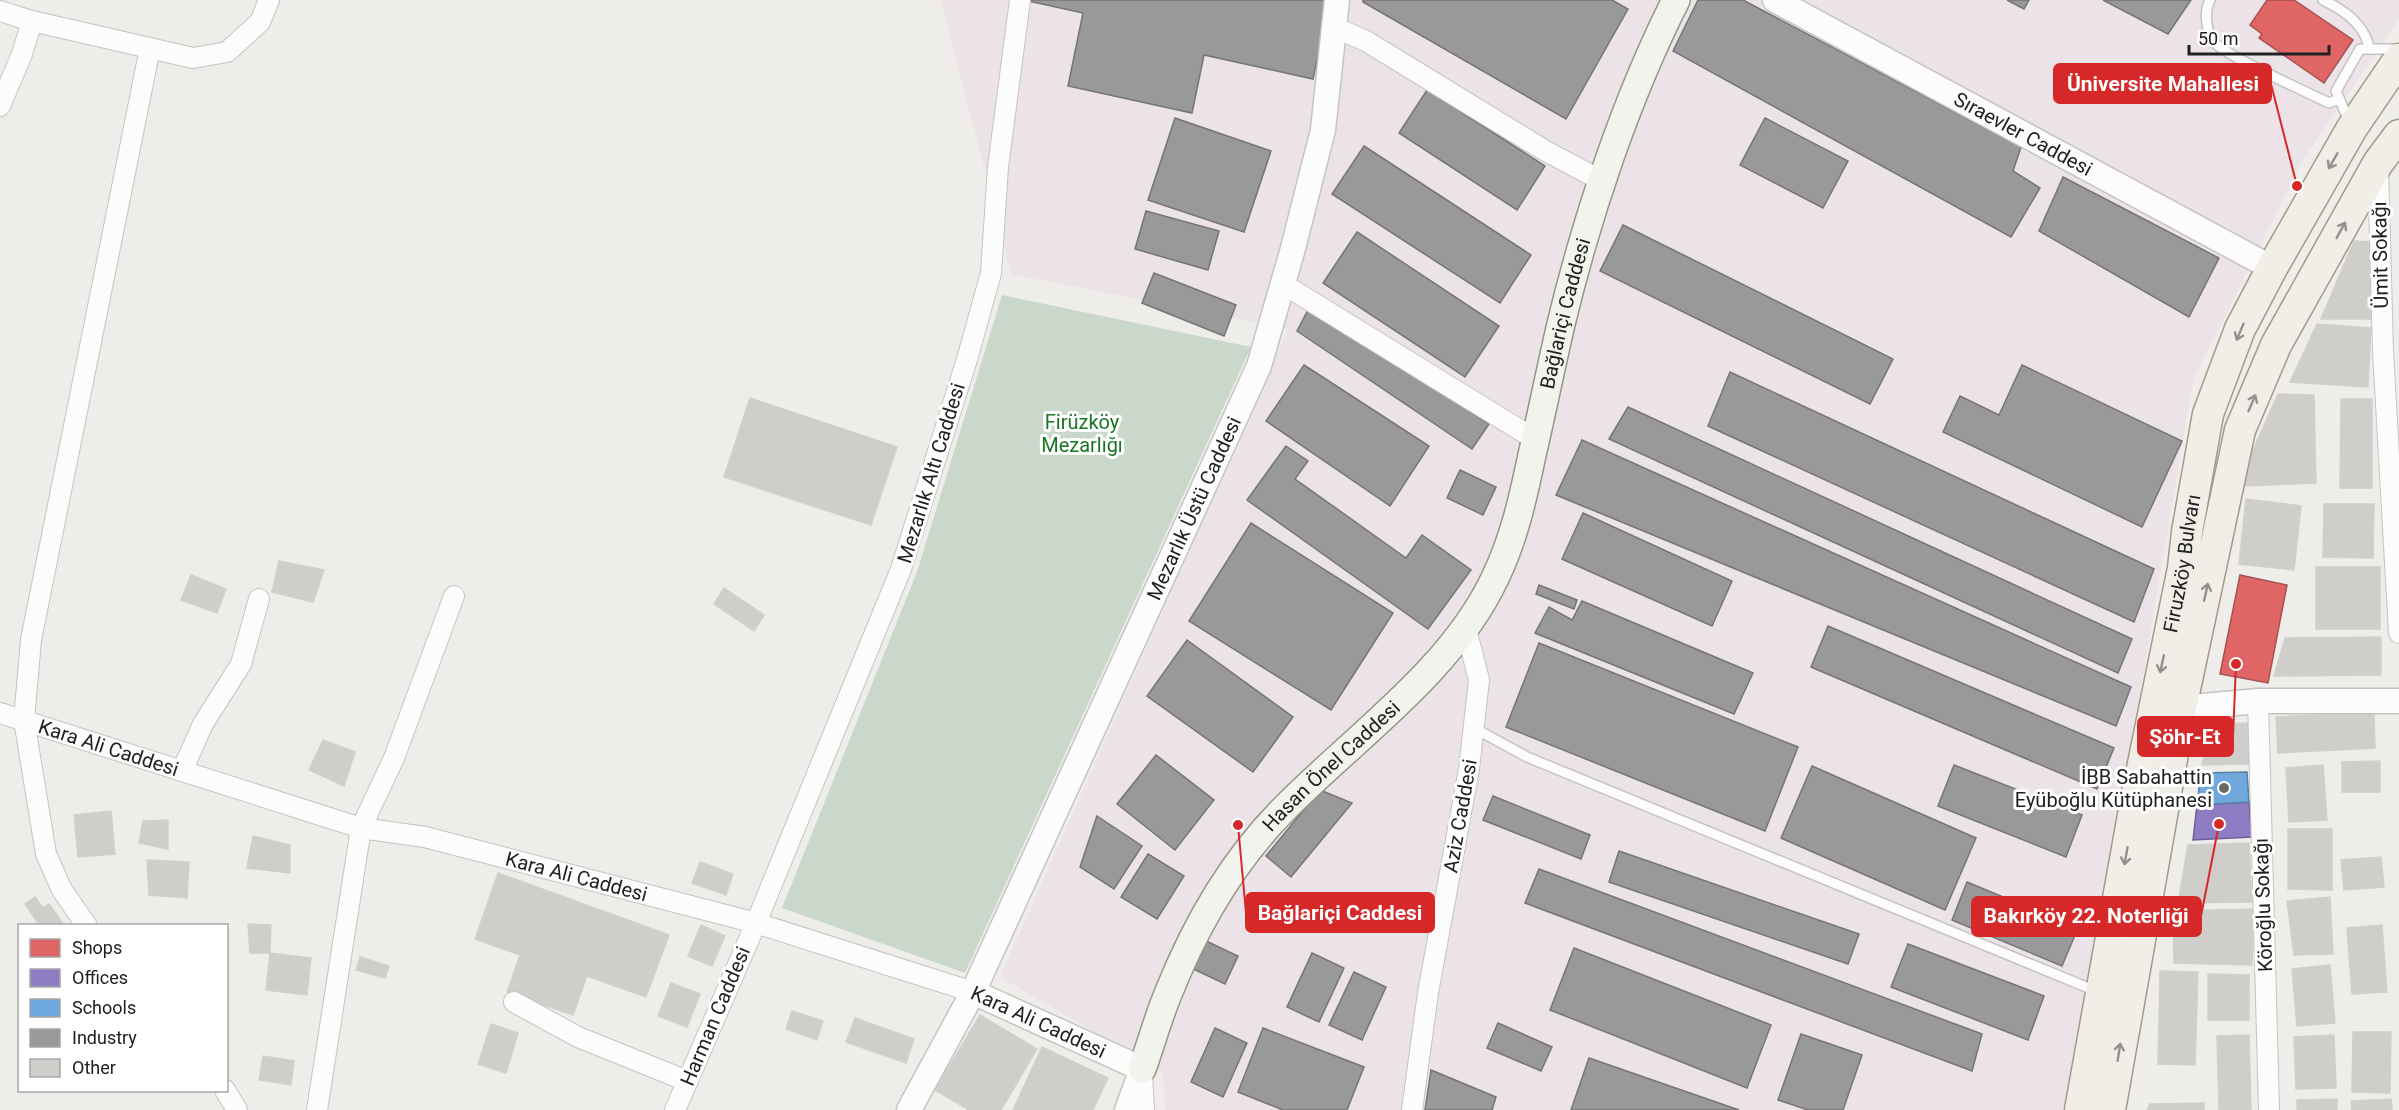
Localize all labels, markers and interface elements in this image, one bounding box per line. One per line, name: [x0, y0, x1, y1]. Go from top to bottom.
scale bar: [2189, 18, 2328, 56]
text: 50 m: [2198, 28, 2238, 49]
callout: Üniversite Mahallesi: [2054, 64, 2271, 103]
text: Üniversite Mahallesi: [2067, 72, 2259, 96]
street label: Sıraevler Caddesi: [1950, 87, 2097, 181]
one-way arrow: [2327, 153, 2339, 170]
street label: Ümit Sokağı: [2367, 201, 2393, 309]
one-way arrow: [2335, 222, 2347, 239]
street label: Bağlariçi Caddesi: [1535, 235, 1595, 391]
one-way arrow: [2233, 323, 2245, 341]
street label: Mezarlık Altı Caddesi: [892, 380, 970, 566]
one-way arrow: [2246, 395, 2258, 413]
park label: Firüzköy Mezarlığı: [1041, 410, 1123, 457]
street label: Mezarlık Üstü Caddesi: [1142, 413, 1246, 604]
street label: Firuzköy Bulvarı: [2158, 492, 2205, 635]
one-way arrow: [2201, 583, 2212, 603]
one-way arrow: [2156, 654, 2168, 673]
street label: Hasan Önel Caddesi: [1257, 696, 1405, 836]
street label: Kara Ali Caddesi: [36, 714, 182, 781]
callout: Şöhr-Et: [2138, 717, 2233, 756]
text: Şöhr-Et: [2149, 725, 2221, 749]
street label: Aziz Caddesi: [1438, 757, 1482, 875]
place label: İBB Sabahattin Eyüboğlu Kütüphanesi: [2015, 765, 2212, 812]
marker: İBB Sabahattin Eyüboğlu Kütüphanesi: [2217, 781, 2231, 795]
street label: Köroğlu Sokağı: [2249, 837, 2277, 973]
one-way arrow: [2120, 845, 2131, 865]
street label: Kara Ali Caddesi: [503, 846, 650, 906]
callout: Bağlariçi Caddesi: [1246, 893, 1434, 932]
callout: Bakırköy 22. Noterliği: [1972, 897, 2201, 936]
text: Bağlariçi Caddesi: [1258, 901, 1422, 925]
text: Bakırköy 22. Noterliği: [1984, 904, 2188, 928]
legend: [18, 924, 228, 1092]
text: Shops: [72, 937, 122, 958]
street label: Harman Caddesi: [675, 943, 755, 1089]
text: Offices: [72, 967, 128, 988]
street label: Kara Ali Caddesi: [967, 981, 1110, 1063]
text: Schools: [72, 997, 136, 1018]
text: Industry: [72, 1027, 137, 1048]
one-way arrow: [2114, 1043, 2125, 1063]
text: Other: [72, 1057, 116, 1078]

